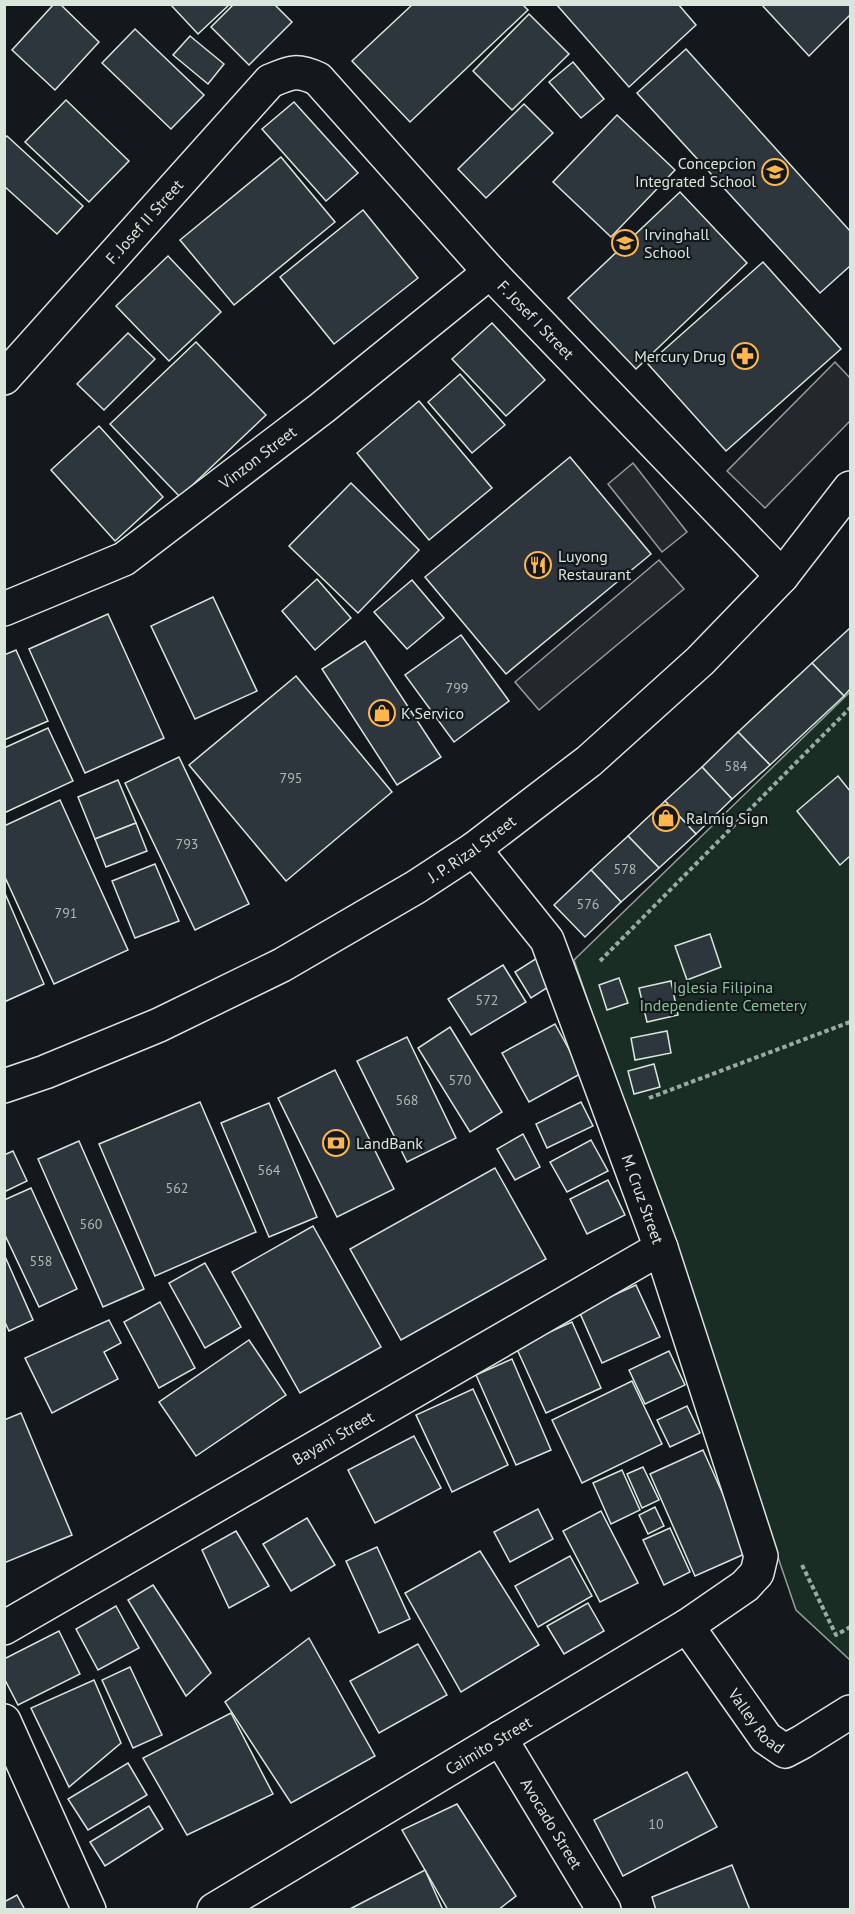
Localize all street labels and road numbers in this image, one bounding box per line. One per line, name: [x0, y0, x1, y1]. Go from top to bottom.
street label: F. Josef II Street: [101, 175, 188, 268]
street label: F. Josef I Street: [493, 276, 579, 364]
street label: Vinzon Street: [214, 421, 301, 493]
street label: J. P. Rizal Street: [423, 810, 520, 887]
street label: M. Cruz Street: [618, 1151, 669, 1247]
street label: Bayani Street: [289, 1406, 378, 1469]
street label: Valley Road: [724, 1684, 788, 1758]
street label: Caimito Street: [441, 1711, 536, 1779]
street label: Avocado Street: [517, 1775, 587, 1873]

